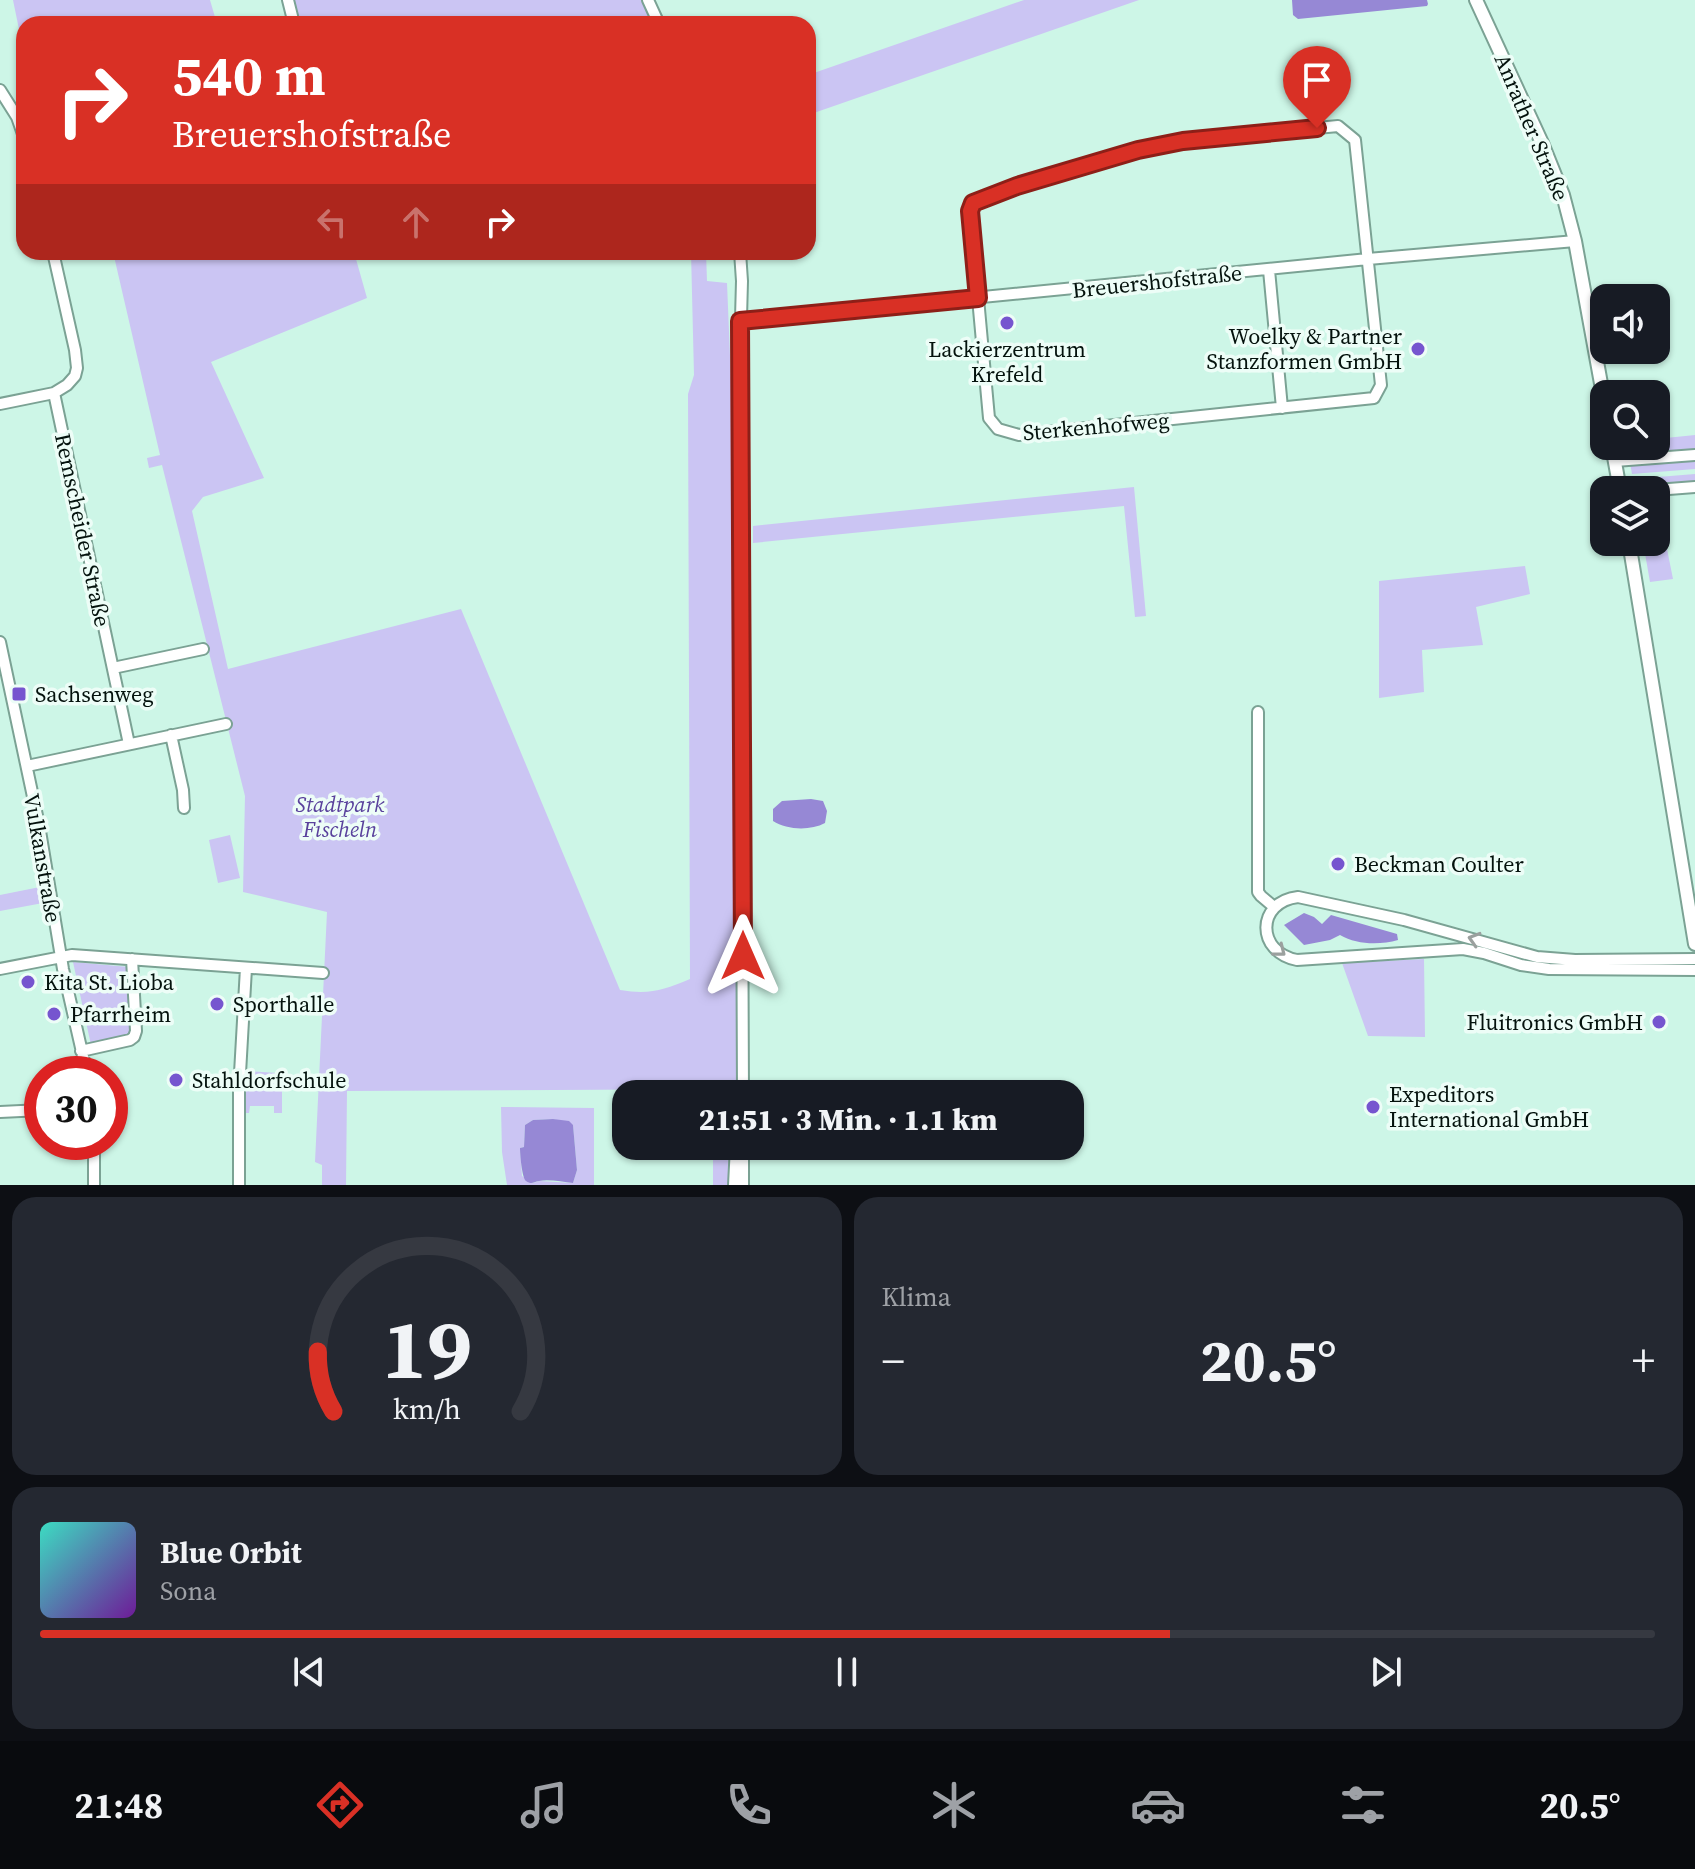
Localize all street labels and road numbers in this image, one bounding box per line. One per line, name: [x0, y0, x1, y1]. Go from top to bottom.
street label: Anrather Straße: [1488, 49, 1576, 205]
street label: Breuershofstraße: [1071, 257, 1243, 305]
street label: Sterkenhofweg: [1022, 405, 1170, 447]
street label: Remscheider Straße: [48, 431, 118, 629]
street label: Vulkanstraße: [17, 791, 69, 925]

